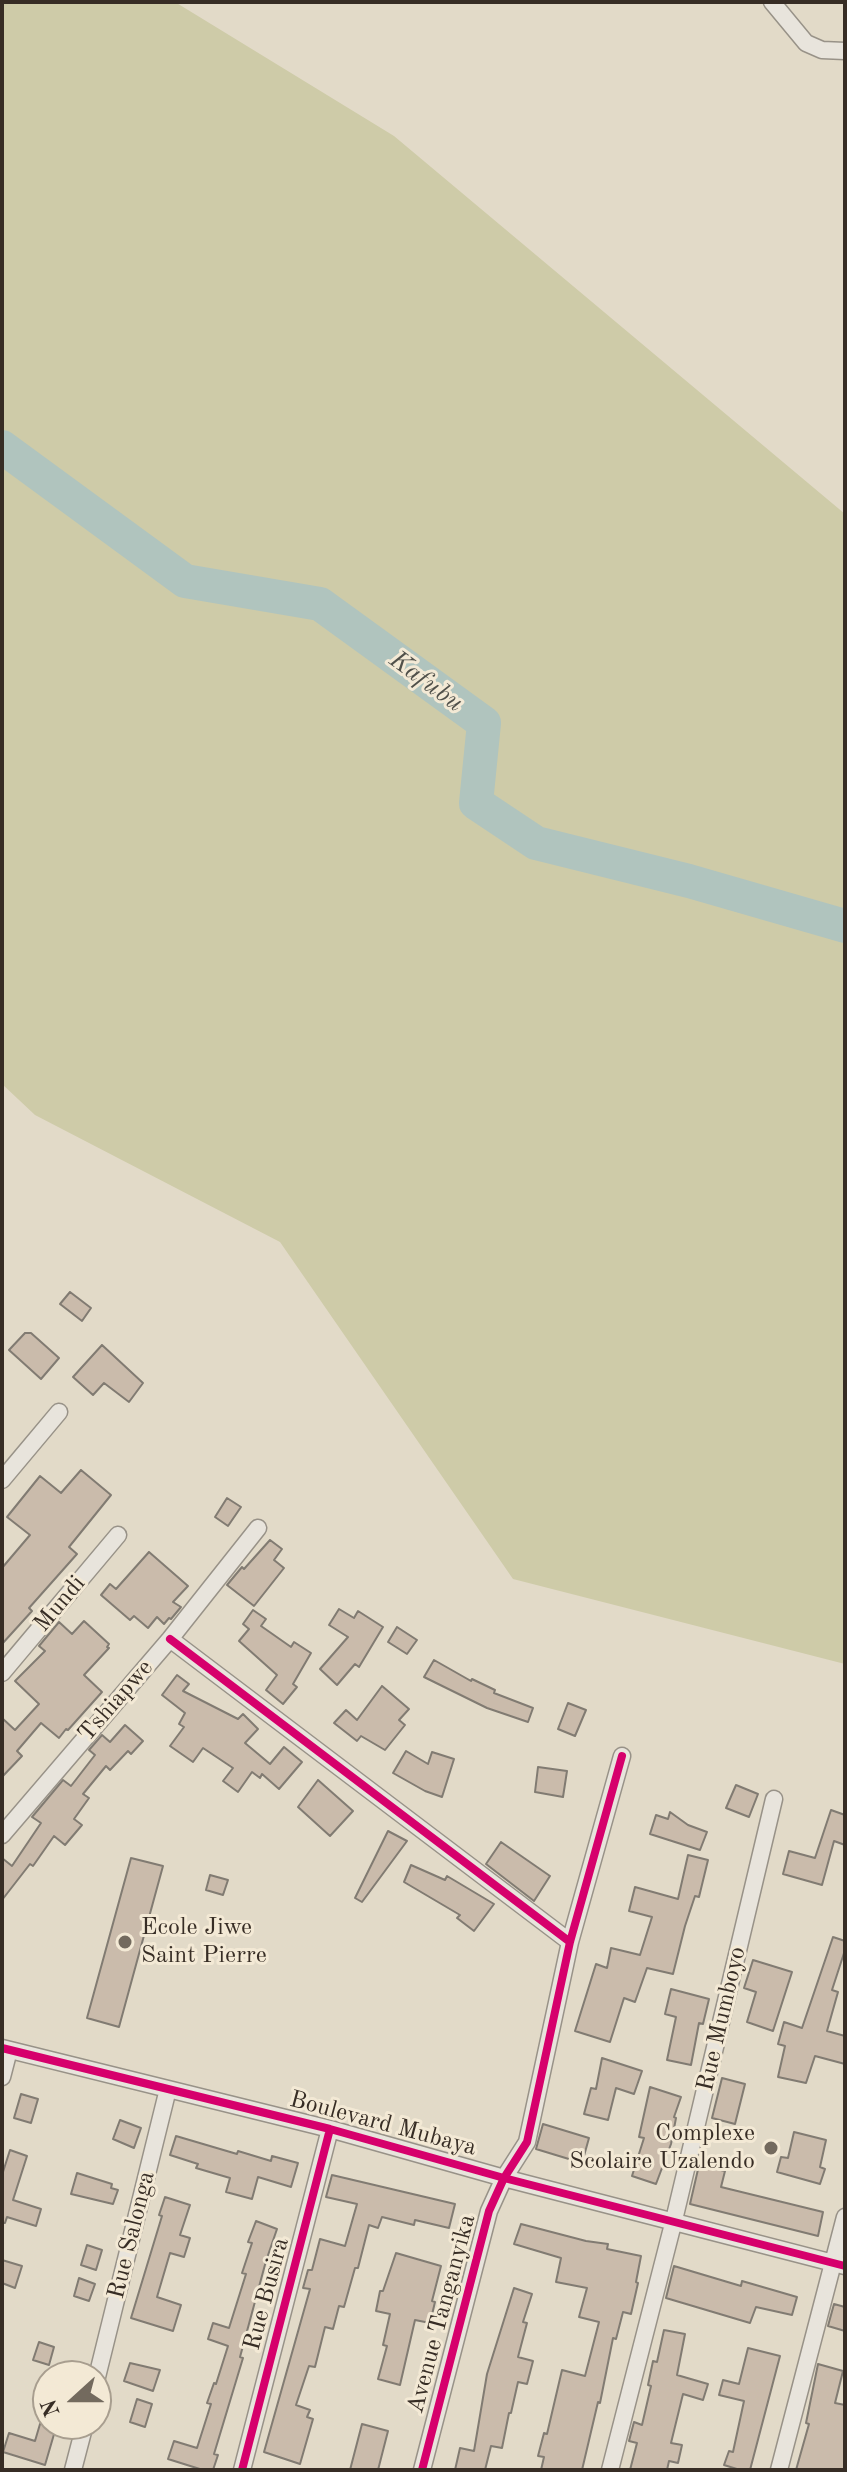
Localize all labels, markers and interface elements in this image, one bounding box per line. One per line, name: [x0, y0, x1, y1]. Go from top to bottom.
water label: Kafubu: [383, 645, 469, 719]
street label: Mundi: [28, 1570, 92, 1638]
street label: Tshiapwe: [72, 1654, 160, 1748]
place label: Ecole Jiwe Saint Pierre: [141, 1914, 267, 1970]
marker: Ecole Jiwe Saint Pierre: [116, 1933, 134, 1951]
street label: Rue Mumboyo: [691, 1944, 753, 2094]
street label: Boulevard Mubaya: [286, 2085, 480, 2163]
place label: Complexe Scolaire Uzalendo: [569, 2120, 755, 2176]
marker: Complexe Scolaire Uzalendo: [762, 2139, 780, 2157]
street label: Rue Salonga: [102, 2168, 162, 2302]
street label: Avenue Tanganyika: [402, 2211, 482, 2417]
street label: Rue Busira: [238, 2234, 296, 2354]
north arrow: [32, 2360, 112, 2440]
text: N: [38, 2396, 65, 2420]

